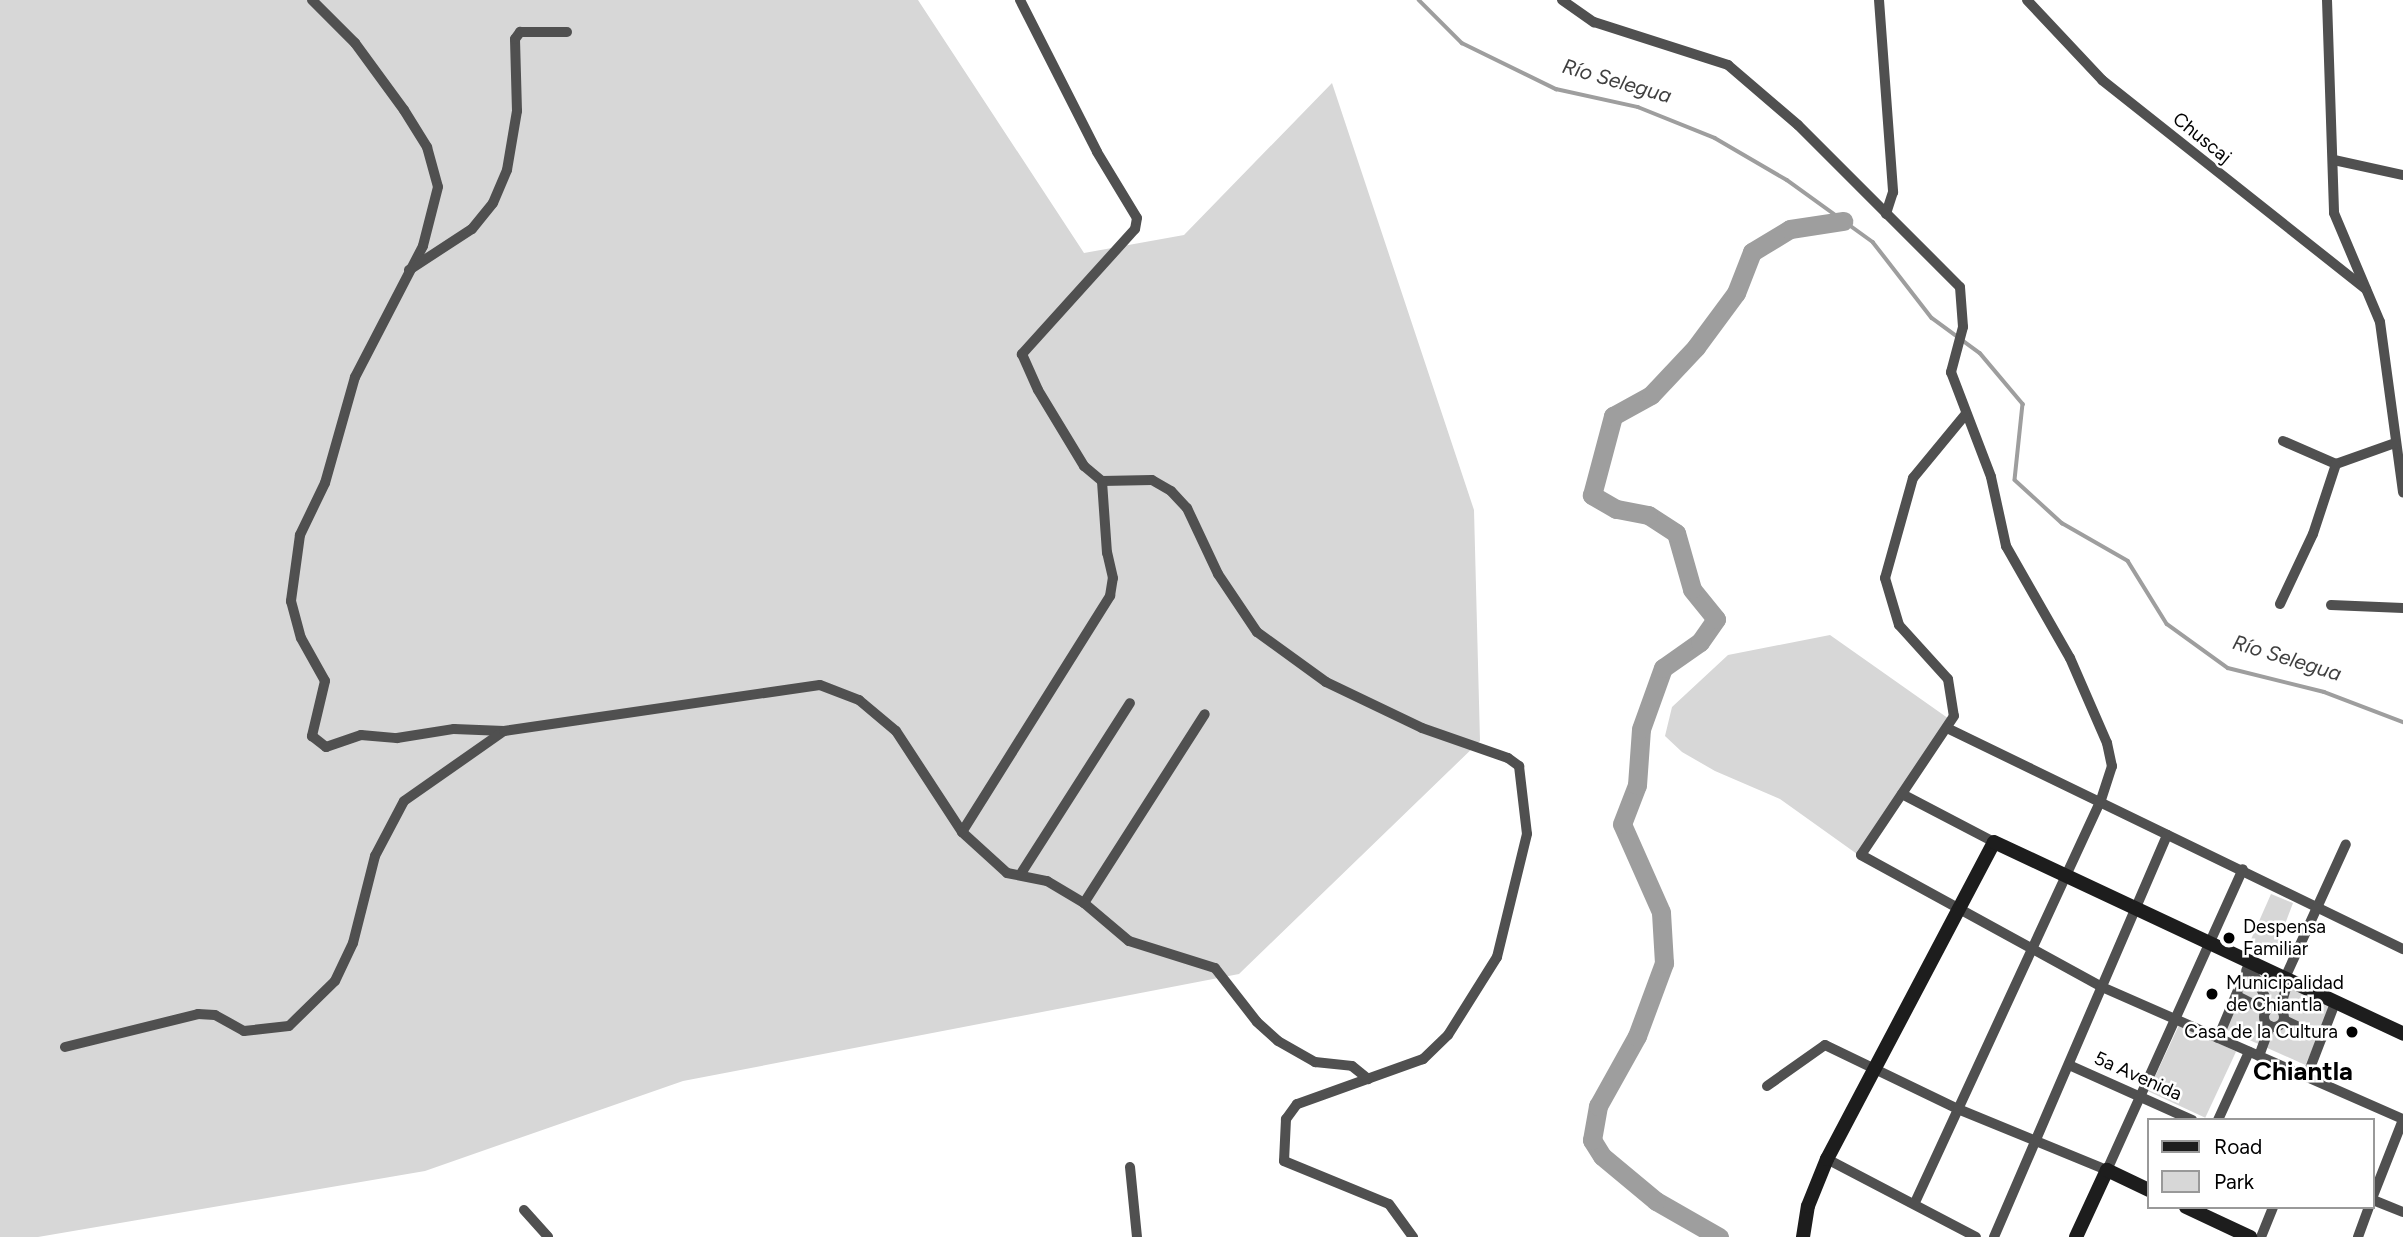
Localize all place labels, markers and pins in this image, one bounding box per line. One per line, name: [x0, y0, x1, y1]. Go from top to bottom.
place label: Despensa Familiar: [2243, 916, 2326, 960]
marker: Despensa Familiar: [2221, 930, 2237, 946]
place label: Municipalidad de Chiantla: [2226, 972, 2344, 1016]
marker: Municipalidad de Chiantla: [2204, 986, 2220, 1002]
place label: Casa de la Cultura: [2184, 1021, 2338, 1043]
marker: Casa de la Cultura: [2344, 1024, 2360, 1040]

